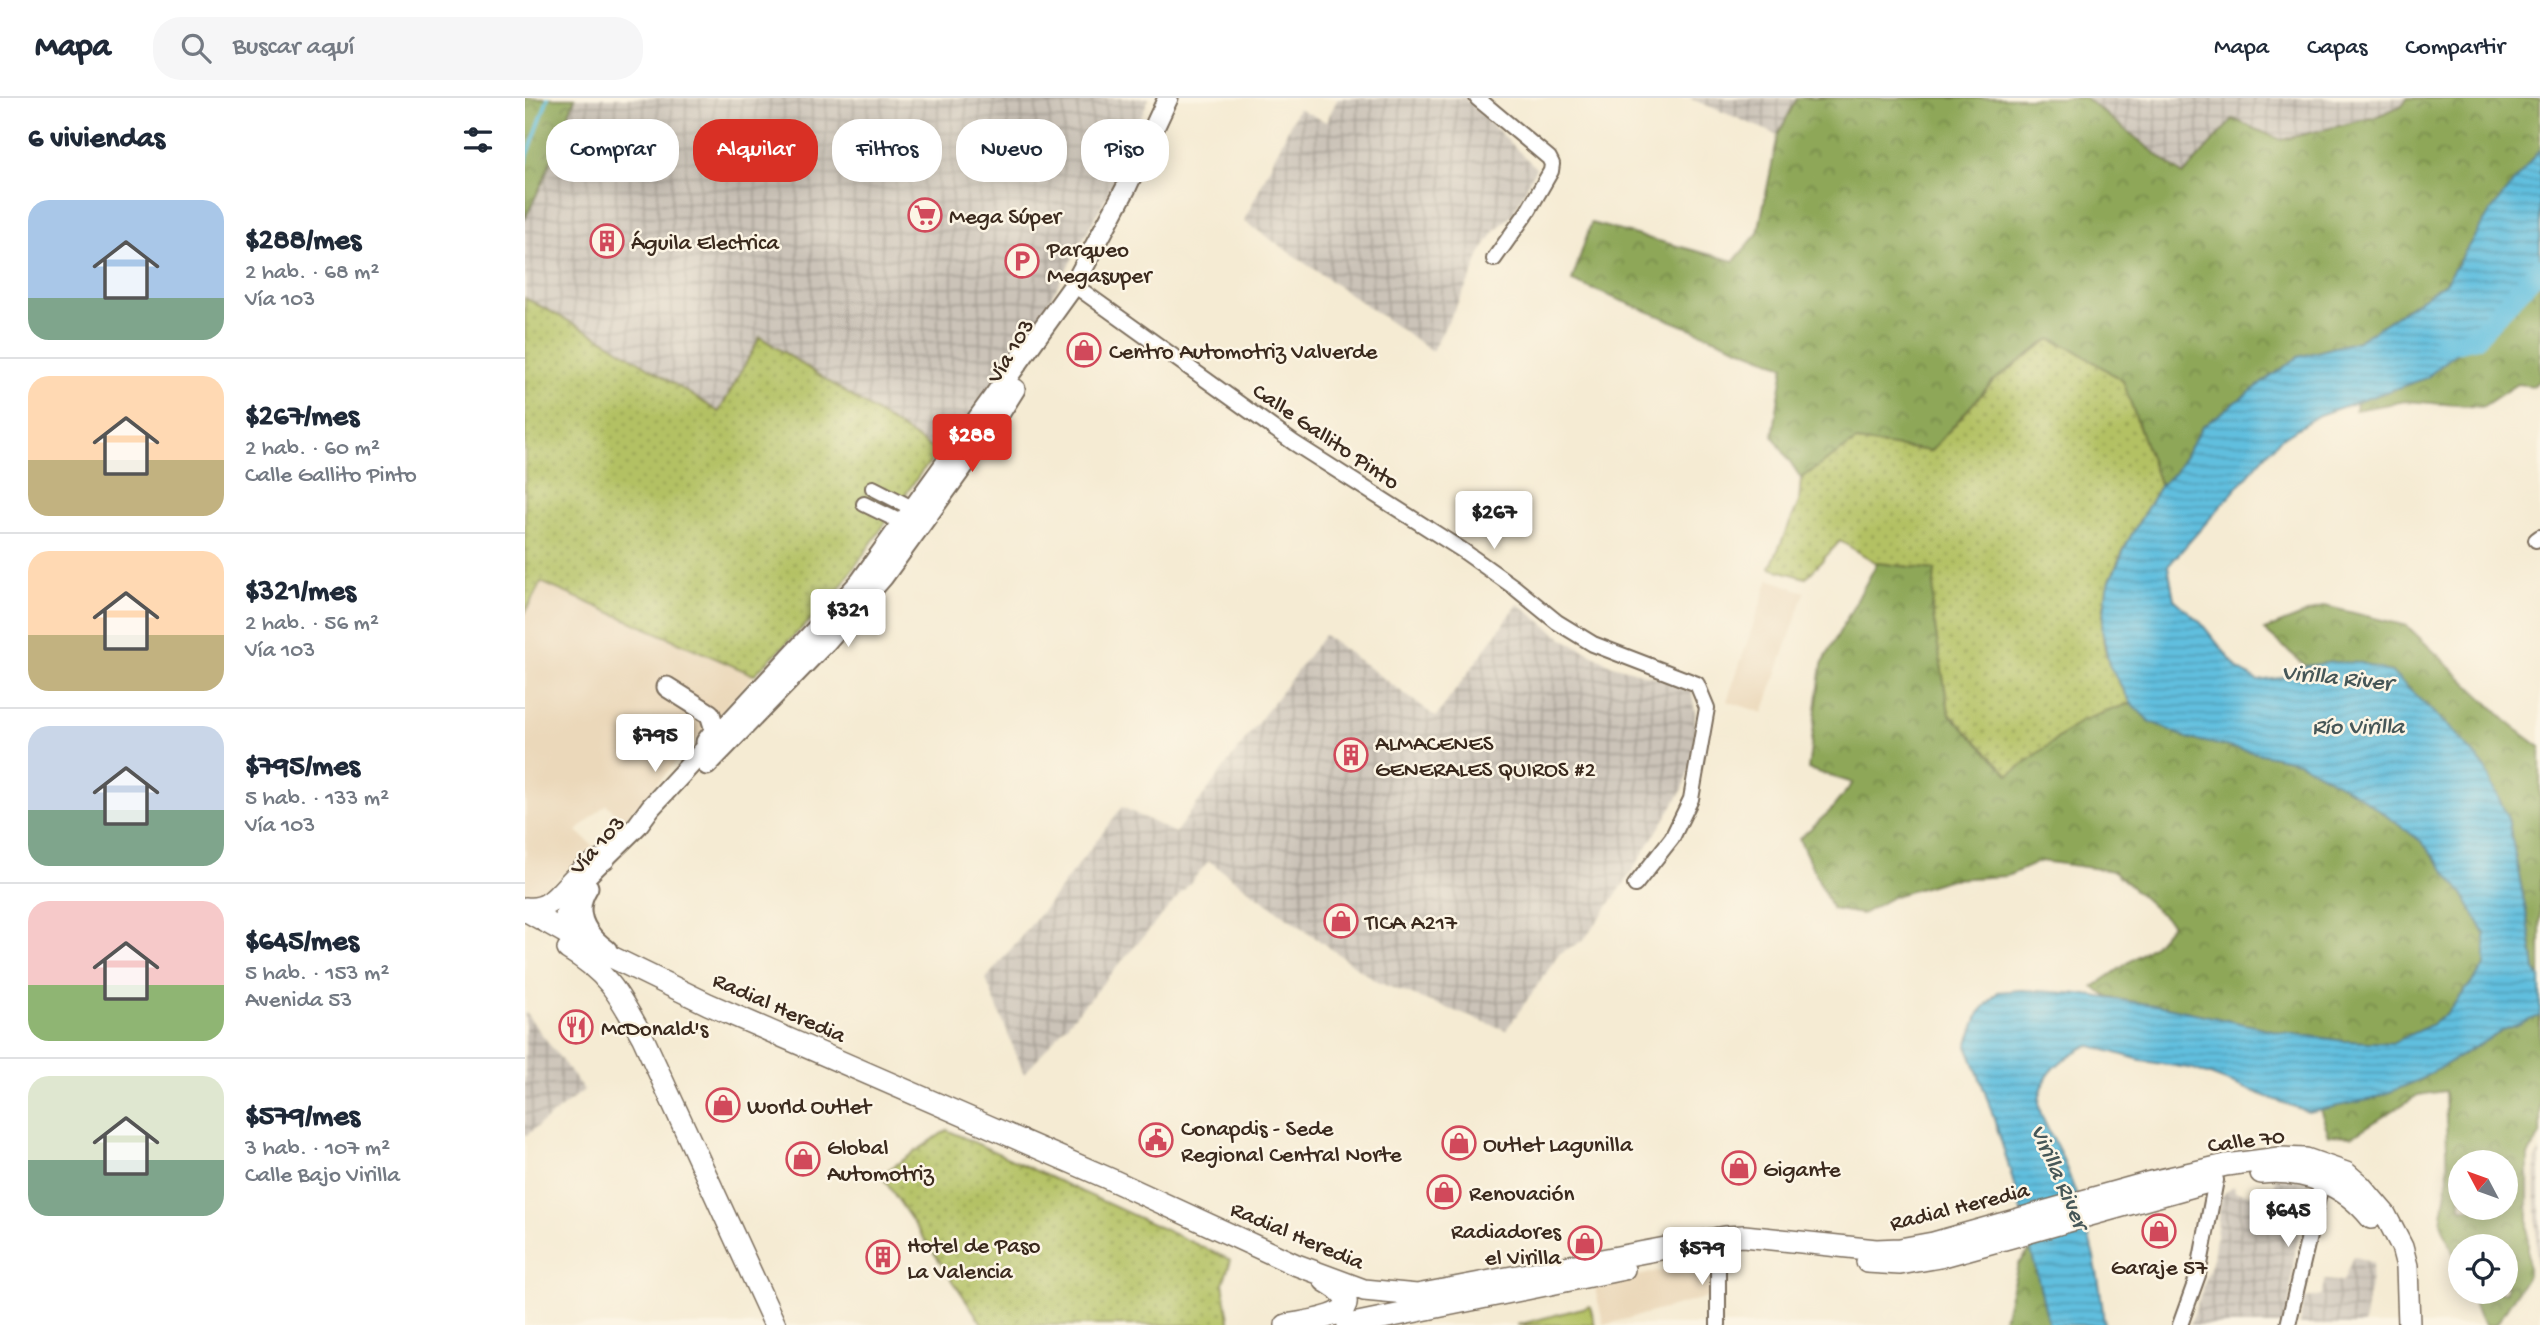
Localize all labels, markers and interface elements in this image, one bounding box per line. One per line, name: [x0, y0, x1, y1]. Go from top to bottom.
search box: [153, 17, 643, 80]
text: Mapa: [35, 29, 111, 67]
icon: search: [177, 29, 215, 67]
text: Buscar aquí: [233, 33, 354, 64]
text: Mapa: [2214, 34, 2269, 63]
text: Capas: [2307, 34, 2367, 63]
text: Compartir: [2405, 34, 2505, 63]
chip: Comprar: [546, 119, 679, 182]
chip: Alquilar: [693, 119, 818, 182]
chip: Filtros: [832, 119, 942, 182]
chip: Nuevo: [956, 119, 1067, 182]
chip: Piso: [1081, 119, 1169, 182]
icon: filters: [459, 121, 497, 159]
text: 6 viviendas: [28, 123, 165, 158]
supermarket icon: Mega Súper: [906, 196, 944, 234]
place label: Mega Súper: [949, 205, 1063, 232]
building icon: Águila Electrica: [588, 222, 626, 260]
text: $288/mes: [245, 225, 361, 260]
icon: home: [84, 228, 168, 312]
place label: Águila Electrica: [631, 230, 780, 258]
place label: Parqueo Megasuper: [1046, 238, 1153, 291]
parking icon: Parqueo Megasuper: [1003, 242, 1041, 280]
text: 2 hab. · 68 m²: [245, 260, 379, 287]
text: Vía 103: [245, 287, 315, 314]
street label: Vía 103: [982, 315, 1042, 390]
shop icon: Centro Automotriz Valverde: [1065, 331, 1103, 369]
place label: Centro Automotriz Valverde: [1109, 340, 1378, 367]
street label: Calle Gallito Pinto: [1246, 379, 1404, 497]
text: $267/mes: [245, 401, 359, 436]
icon: home: [84, 404, 168, 488]
pin: $288: [931, 414, 1013, 474]
text: $288: [949, 423, 995, 450]
text: 2 hab. · 60 m²: [245, 436, 380, 463]
text: Calle Gallito Pinto: [245, 463, 417, 490]
pin: $267: [1453, 491, 1535, 551]
text: $267: [1471, 500, 1517, 527]
text: $321/mes: [245, 576, 356, 611]
icon: home: [84, 579, 168, 663]
pin: $321: [807, 589, 889, 649]
text: $321: [827, 598, 869, 625]
text: 2 hab. · 56 m²: [245, 611, 379, 638]
text: Vía 103: [245, 638, 315, 665]
water label: Virilla River: [2280, 659, 2398, 700]
pin: $795: [614, 714, 696, 774]
water label: Río Virilla: [2312, 714, 2406, 743]
text: $795: [632, 723, 678, 750]
place label: ALMACENES GENERALES QUIROS #2: [1375, 732, 1596, 785]
building icon: ALMACENES GENERALES QUIROS #2: [1332, 736, 1370, 774]
text: $795/mes: [245, 751, 360, 786]
icon: home: [84, 754, 168, 838]
text: 5 hab. · 133 m²: [245, 786, 389, 813]
street label: Vía 103: [564, 811, 632, 882]
text: Vía 103: [245, 813, 315, 840]
shop icon: TICA A217: [1322, 902, 1360, 940]
place label: TICA A217: [1363, 911, 1458, 938]
text: $645/mes: [245, 926, 359, 961]
icon: home: [84, 929, 168, 1013]
text: 5 hab. · 153 m²: [245, 961, 389, 988]
street label: Radial Heredia: [708, 968, 850, 1051]
text: Avenida 53: [245, 988, 352, 1015]
restaurant icon: McDonald's: [557, 1008, 595, 1046]
place label: McDonald's: [601, 1017, 709, 1044]
shop icon: World Outlet: [704, 1086, 742, 1124]
place label: World Outlet: [747, 1095, 873, 1122]
text: $579/mes: [245, 1101, 360, 1136]
icon: home: [84, 1104, 168, 1188]
place label: Conapdis - Sede Regional Central Norte: [1181, 1117, 1403, 1170]
public building icon: Conapdis - Sede Regional Central Norte: [1137, 1121, 1175, 1159]
water label: Virilla River: [2022, 1121, 2095, 1238]
shop icon: Outlet Lagunilla: [1440, 1124, 1478, 1162]
street label: Calle 70: [2206, 1124, 2287, 1161]
place label: Outlet Lagunilla: [1483, 1133, 1634, 1160]
text: 3 hab. · 107 m²: [245, 1136, 390, 1163]
place label: Global Automotriz: [827, 1136, 934, 1189]
shop icon: Global Automotriz: [784, 1140, 822, 1178]
shop icon: Gigante: [1720, 1149, 1758, 1187]
north arrow: [2448, 1150, 2518, 1220]
map controls: [2448, 1150, 2518, 1304]
place label: Gigante: [1763, 1158, 1842, 1185]
text: Calle Bajo Virilla: [245, 1163, 400, 1190]
shop icon: Renovación: [1425, 1173, 1463, 1211]
street label: Radial Heredia: [1887, 1178, 2034, 1239]
place label: Renovación: [1469, 1182, 1574, 1209]
pin: $645: [2247, 1190, 2329, 1249]
street label: Radial Heredia: [1226, 1197, 1369, 1278]
text: $645: [2266, 1198, 2310, 1225]
shop icon: Garaje 57: [2140, 1212, 2178, 1250]
place label: Radiadores el Virilla: [1451, 1220, 1562, 1273]
shop icon: Radiadores el Virilla: [1566, 1224, 1604, 1262]
pin: $579: [1661, 1228, 1743, 1287]
place label: Hotel de Paso La Valencia: [907, 1234, 1041, 1287]
button: locate: [2448, 1234, 2518, 1304]
text: $579: [1679, 1236, 1725, 1263]
building icon: Hotel de Paso La Valencia: [864, 1238, 902, 1276]
place label: Garaje 57: [2111, 1256, 2208, 1283]

